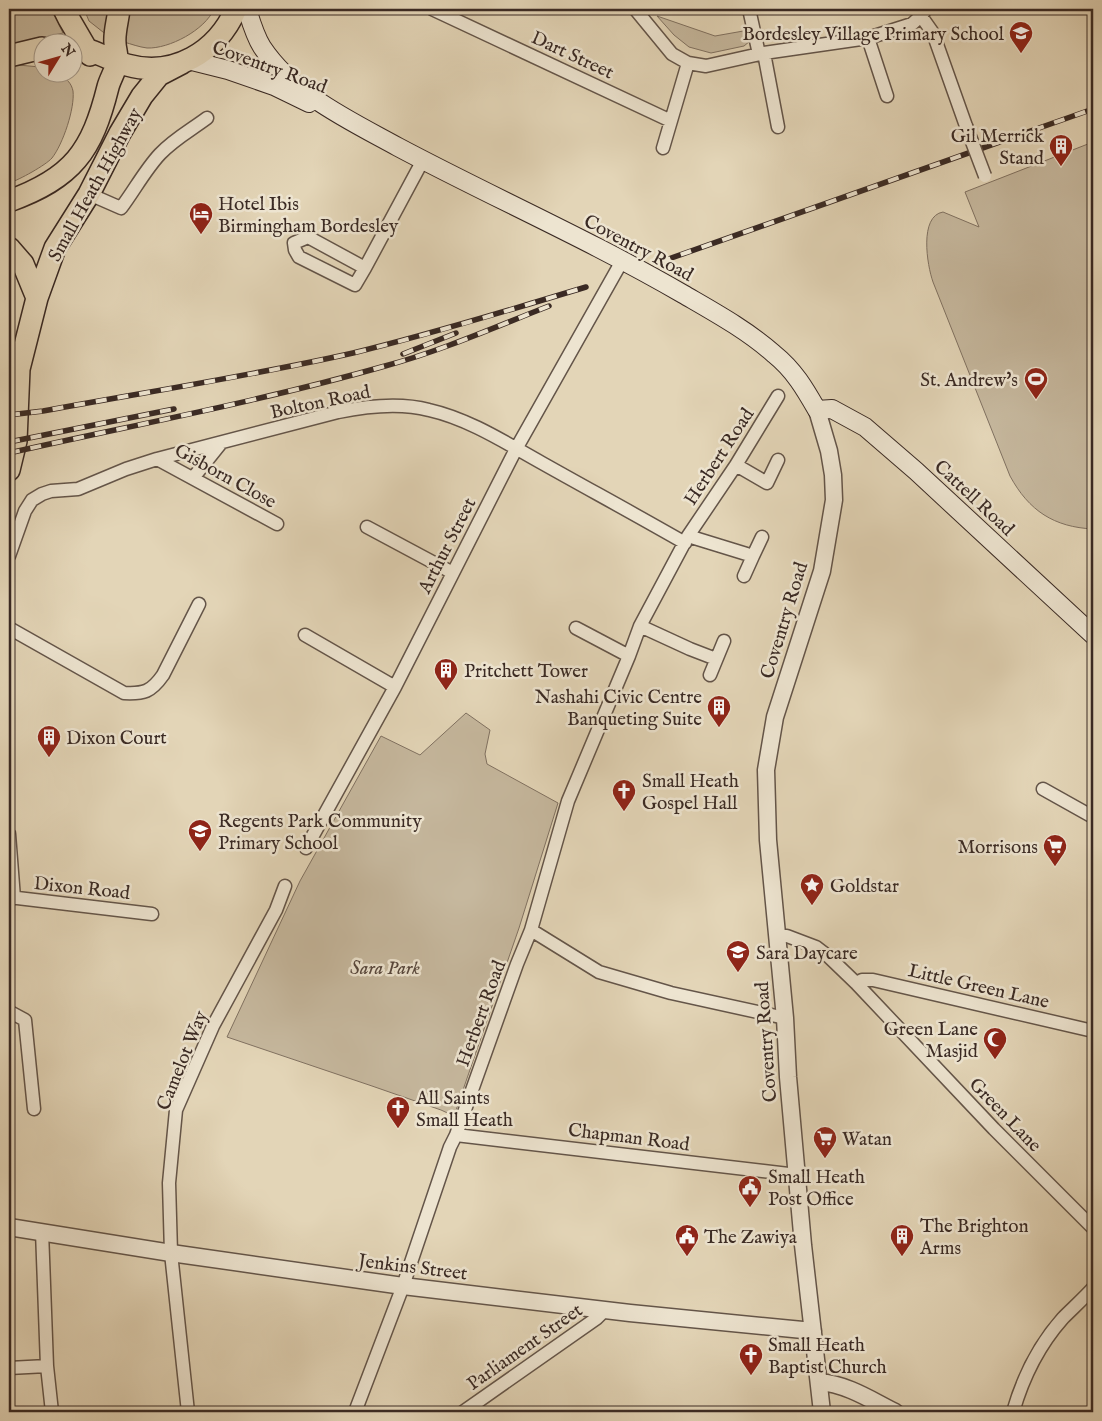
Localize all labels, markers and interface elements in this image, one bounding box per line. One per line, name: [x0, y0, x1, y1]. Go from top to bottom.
school or university icon: Bordesley Village Primary School: [1008, 20, 1034, 54]
place label: Bordesley Village Primary School: [742, 23, 1005, 47]
street label: Dart Street: [527, 26, 618, 86]
north arrow: [32, 32, 82, 82]
street label: Coventry Road: [208, 36, 331, 100]
text: N: [56, 40, 78, 61]
street label: Small Heath Highway: [43, 103, 148, 266]
place label: Gil Merrick Stand: [951, 125, 1045, 171]
building icon: Gil Merrick Stand: [1048, 133, 1074, 167]
place label: Hotel Ibis Birmingham Bordesley: [218, 193, 399, 239]
hotel icon: Hotel Ibis Birmingham Bordesley: [188, 201, 214, 235]
street label: Coventry Road: [579, 210, 698, 288]
sports icon: St. Andrew's: [1023, 366, 1049, 400]
place label: St. Andrew's: [920, 369, 1018, 393]
street label: Bolton Road: [268, 380, 374, 425]
street label: Herbert Road: [679, 403, 761, 510]
street label: Gisborn Close: [170, 439, 280, 515]
street label: Cattell Road: [928, 455, 1019, 542]
street label: Arthur Street: [413, 493, 482, 599]
street label: Coventry Road: [756, 559, 814, 682]
building icon: Pritchett Tower: [433, 657, 459, 691]
place label: Pritchett Tower: [464, 660, 588, 684]
place label: Nashahi Civic Centre Banqueting Suite: [535, 686, 702, 732]
building icon: Nashahi Civic Centre Banqueting Suite: [706, 694, 732, 728]
building icon: Dixon Court: [36, 724, 62, 758]
place label: Dixon Court: [66, 727, 167, 751]
place label: Small Heath Gospel Hall: [642, 770, 739, 816]
church icon: Small Heath Gospel Hall: [611, 778, 637, 812]
place label: Regents Park Community Primary School: [218, 810, 422, 856]
school or university icon: Regents Park Community Primary School: [187, 818, 213, 852]
supermarket icon: Morrisons: [1042, 833, 1068, 867]
place label: Morrisons: [957, 836, 1038, 860]
street label: Dixon Road: [32, 872, 132, 906]
place icon: Goldstar: [799, 872, 825, 906]
place label: Goldstar: [830, 875, 899, 899]
school or university icon: Sara Daycare: [725, 939, 751, 973]
place label: Sara Daycare: [756, 942, 858, 966]
park label: Sara Park: [350, 957, 420, 981]
street label: Herbert Road: [452, 957, 512, 1070]
street label: Little Green Lane: [906, 959, 1052, 1015]
street label: Coventry Road: [751, 980, 783, 1103]
street label: Camelot Way: [152, 1007, 214, 1114]
place label: Green Lane Masjid: [884, 1018, 979, 1064]
mosque icon: Green Lane Masjid: [982, 1026, 1008, 1060]
street label: Green Lane: [963, 1073, 1046, 1158]
place label: All Saints Small Heath: [415, 1087, 513, 1133]
church icon: All Saints Small Heath: [385, 1095, 411, 1129]
street label: Chapman Road: [567, 1119, 692, 1157]
supermarket icon: Watan: [812, 1125, 838, 1159]
place label: Watan: [842, 1128, 892, 1152]
place label: Small Heath Post Office: [768, 1166, 865, 1212]
public building icon: Small Heath Post Office: [737, 1174, 763, 1208]
place label: The Brighton Arms: [919, 1215, 1029, 1261]
public building icon: The Zawiya: [674, 1223, 700, 1257]
building icon: The Brighton Arms: [889, 1223, 915, 1257]
place label: The Zawiya: [704, 1226, 798, 1250]
street label: Jenkins Street: [355, 1249, 469, 1287]
street label: Parliament Street: [463, 1299, 588, 1396]
place label: Small Heath Baptist Church: [768, 1334, 887, 1380]
church icon: Small Heath Baptist Church: [738, 1342, 764, 1376]

